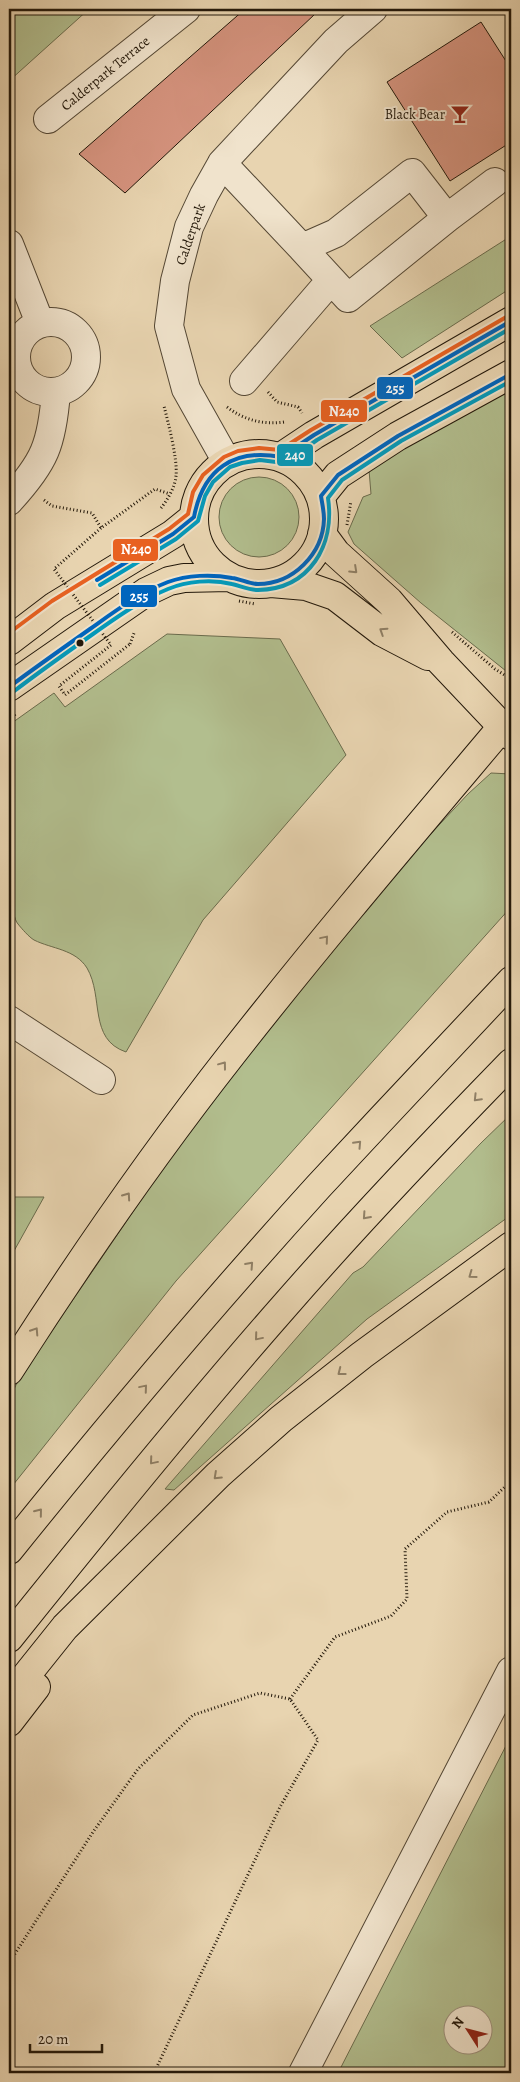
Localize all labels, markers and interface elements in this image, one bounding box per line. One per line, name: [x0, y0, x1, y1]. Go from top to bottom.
street label: Calderpark Terrace: [57, 32, 154, 115]
bar icon: Black Bear: [449, 103, 471, 125]
place label: Black Bear: [385, 105, 446, 124]
street label: Calderpark: [171, 201, 210, 268]
line badge: 255: [376, 376, 414, 400]
text: 255: [386, 379, 404, 398]
line badge: N240: [320, 399, 368, 423]
text: N240: [329, 402, 359, 421]
line badge: 240: [276, 443, 314, 467]
text: 240: [285, 446, 305, 465]
line badge: N240: [112, 538, 159, 562]
text: N240: [121, 540, 151, 559]
one-way arrow: [349, 564, 358, 573]
line badge: 255: [120, 584, 158, 608]
text: 255: [130, 587, 148, 606]
one-way arrow: [379, 628, 388, 637]
unlabelled marker: [75, 638, 85, 648]
one-way arrow: [319, 935, 328, 944]
one-way arrow: [217, 1061, 226, 1071]
one-way arrow: [474, 1092, 483, 1101]
one-way arrow: [352, 1141, 361, 1150]
one-way arrow: [121, 1193, 130, 1202]
one-way arrow: [363, 1211, 372, 1220]
one-way arrow: [244, 1261, 253, 1270]
one-way arrow: [468, 1269, 478, 1278]
one-way arrow: [29, 1327, 39, 1336]
one-way arrow: [254, 1332, 263, 1341]
one-way arrow: [338, 1366, 347, 1375]
one-way arrow: [138, 1385, 146, 1394]
one-way arrow: [149, 1456, 158, 1465]
one-way arrow: [214, 1470, 223, 1479]
one-way arrow: [34, 1509, 43, 1518]
north arrow: [442, 2004, 492, 2054]
text: N: [447, 2013, 469, 2032]
scale bar: [30, 2022, 102, 2054]
text: 20 m: [38, 2029, 69, 2049]

